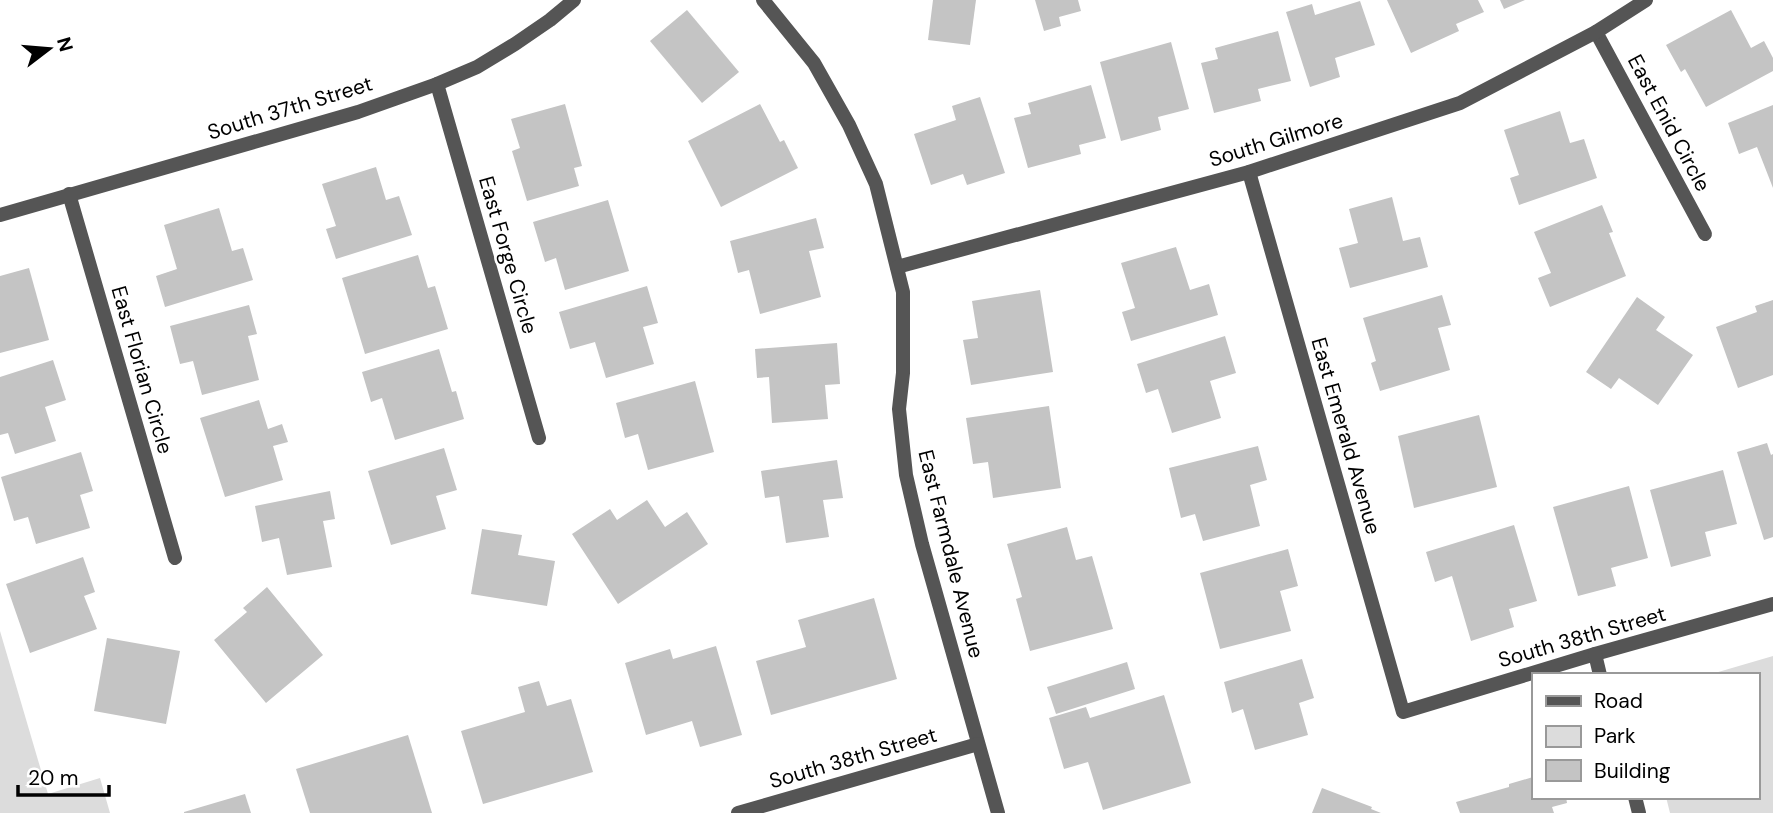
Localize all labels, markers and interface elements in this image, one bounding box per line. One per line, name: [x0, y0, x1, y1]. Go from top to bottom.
north arrow: [14, 14, 84, 84]
text: N: [51, 34, 79, 55]
street label: East Enid Circle: [1621, 50, 1717, 196]
street label: South 37th Street: [204, 70, 376, 146]
street label: South Gilmore: [1206, 106, 1346, 174]
street label: East Forge Circle: [472, 173, 544, 337]
street label: East Florian Circle: [105, 283, 179, 457]
street label: East Emerald Avenue: [1304, 334, 1388, 538]
street label: East Farmdale Avenue: [912, 447, 990, 661]
street label: South 38th Street: [1495, 600, 1669, 674]
legend: [1532, 673, 1759, 799]
text: Road: [1594, 687, 1643, 715]
street label: South 38th Street: [766, 721, 940, 795]
text: Park: [1594, 722, 1636, 750]
scale bar: [18, 754, 108, 798]
text: Building: [1594, 757, 1671, 785]
text: 20 m: [28, 764, 79, 792]

